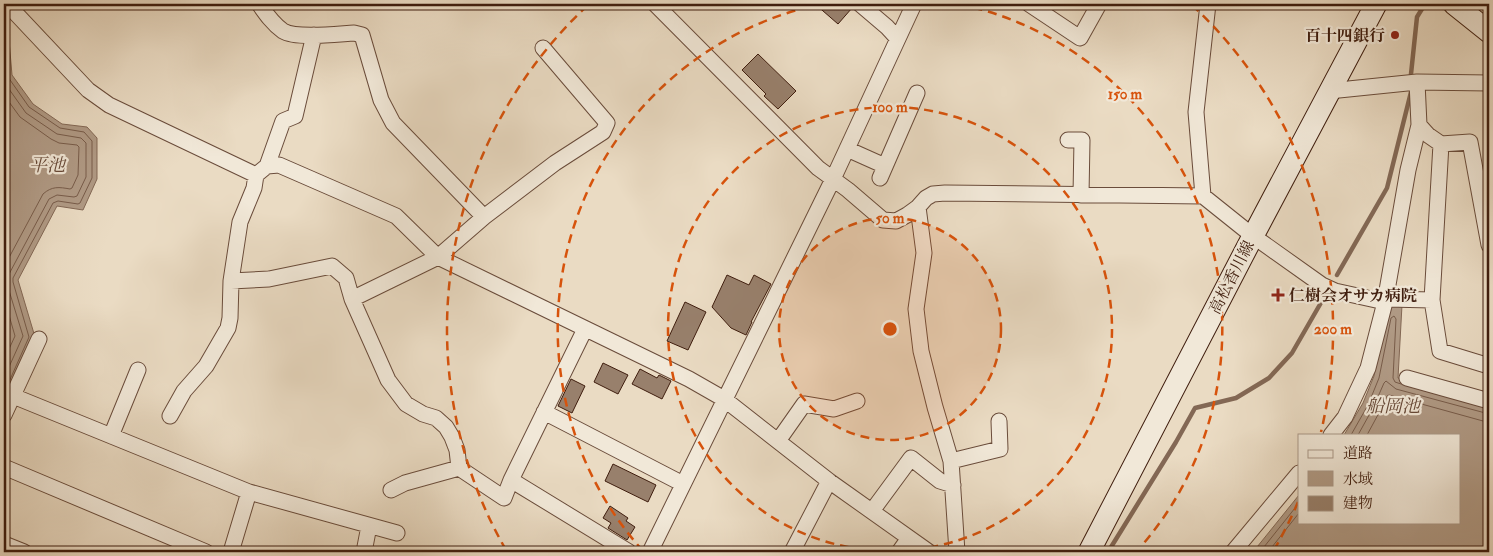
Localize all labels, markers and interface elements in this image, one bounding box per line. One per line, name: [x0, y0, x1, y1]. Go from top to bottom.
place label: 百十四銀行: [1305, 26, 1385, 46]
marker: 百十四銀行: [1389, 29, 1401, 41]
text: 150 m: [1108, 85, 1142, 104]
text: 100 m: [872, 98, 908, 117]
water label: 平池: [29, 154, 67, 177]
text: 50 m: [876, 209, 905, 228]
street label: 高松香川線: [1205, 237, 1259, 318]
place label: 仁樹会オサカ病院: [1289, 286, 1417, 306]
marker: 仁樹会オサカ病院: [1271, 288, 1285, 302]
centre of rings: [881, 320, 899, 338]
text: 200 m: [1314, 320, 1352, 339]
water label: 船岡池: [1366, 395, 1422, 418]
legend: [1298, 434, 1460, 524]
text: 道路: [1343, 444, 1373, 463]
text: 水域: [1343, 470, 1373, 489]
text: 建物: [1343, 494, 1373, 513]

